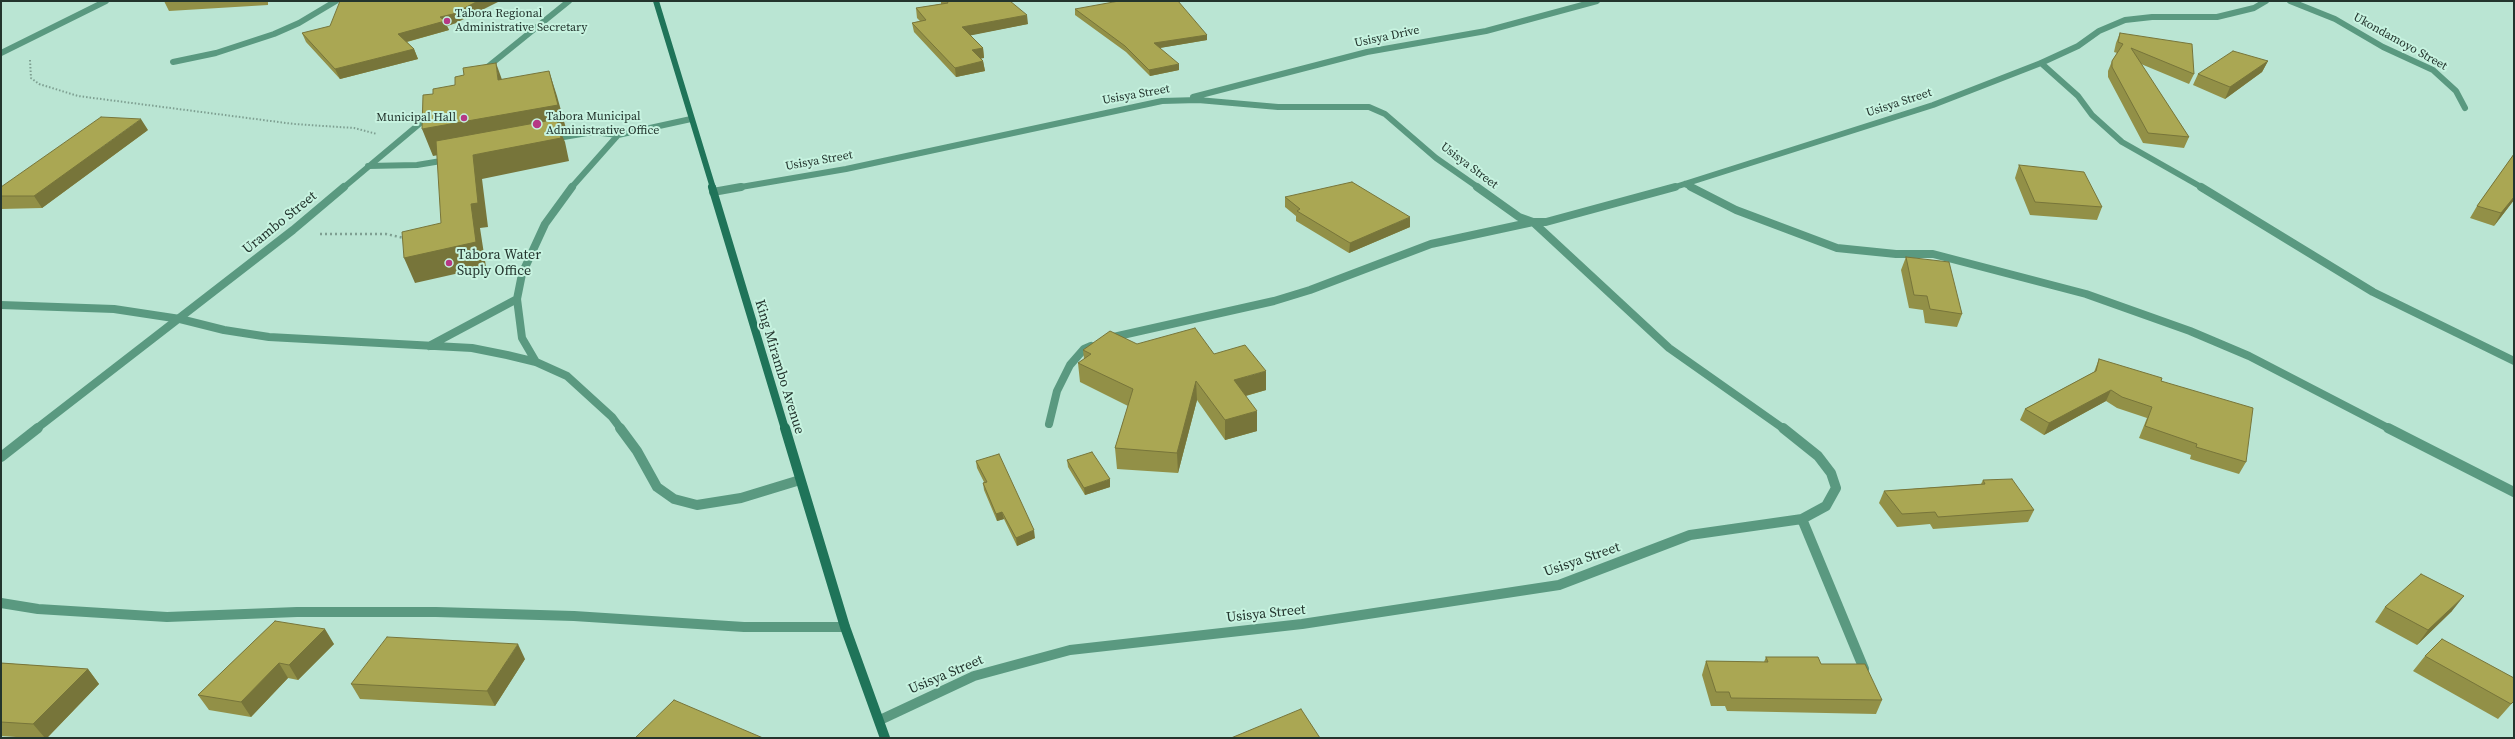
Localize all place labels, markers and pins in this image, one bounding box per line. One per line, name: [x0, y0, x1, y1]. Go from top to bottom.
place label: Tabora Regional Administrative Secretary: [455, 7, 587, 35]
marker: Tabora Regional Administrative Secretary: [442, 16, 452, 26]
place label: Tabora Municipal Administrative Office: [546, 110, 659, 138]
place label: Municipal Hall: [376, 111, 456, 125]
marker: Municipal Hall: [459, 113, 469, 123]
marker: Tabora Municipal Administrative Office: [531, 118, 543, 130]
place label: Tabora Water Suply Office: [457, 247, 541, 280]
marker: Tabora Water Suply Office: [444, 258, 454, 268]

